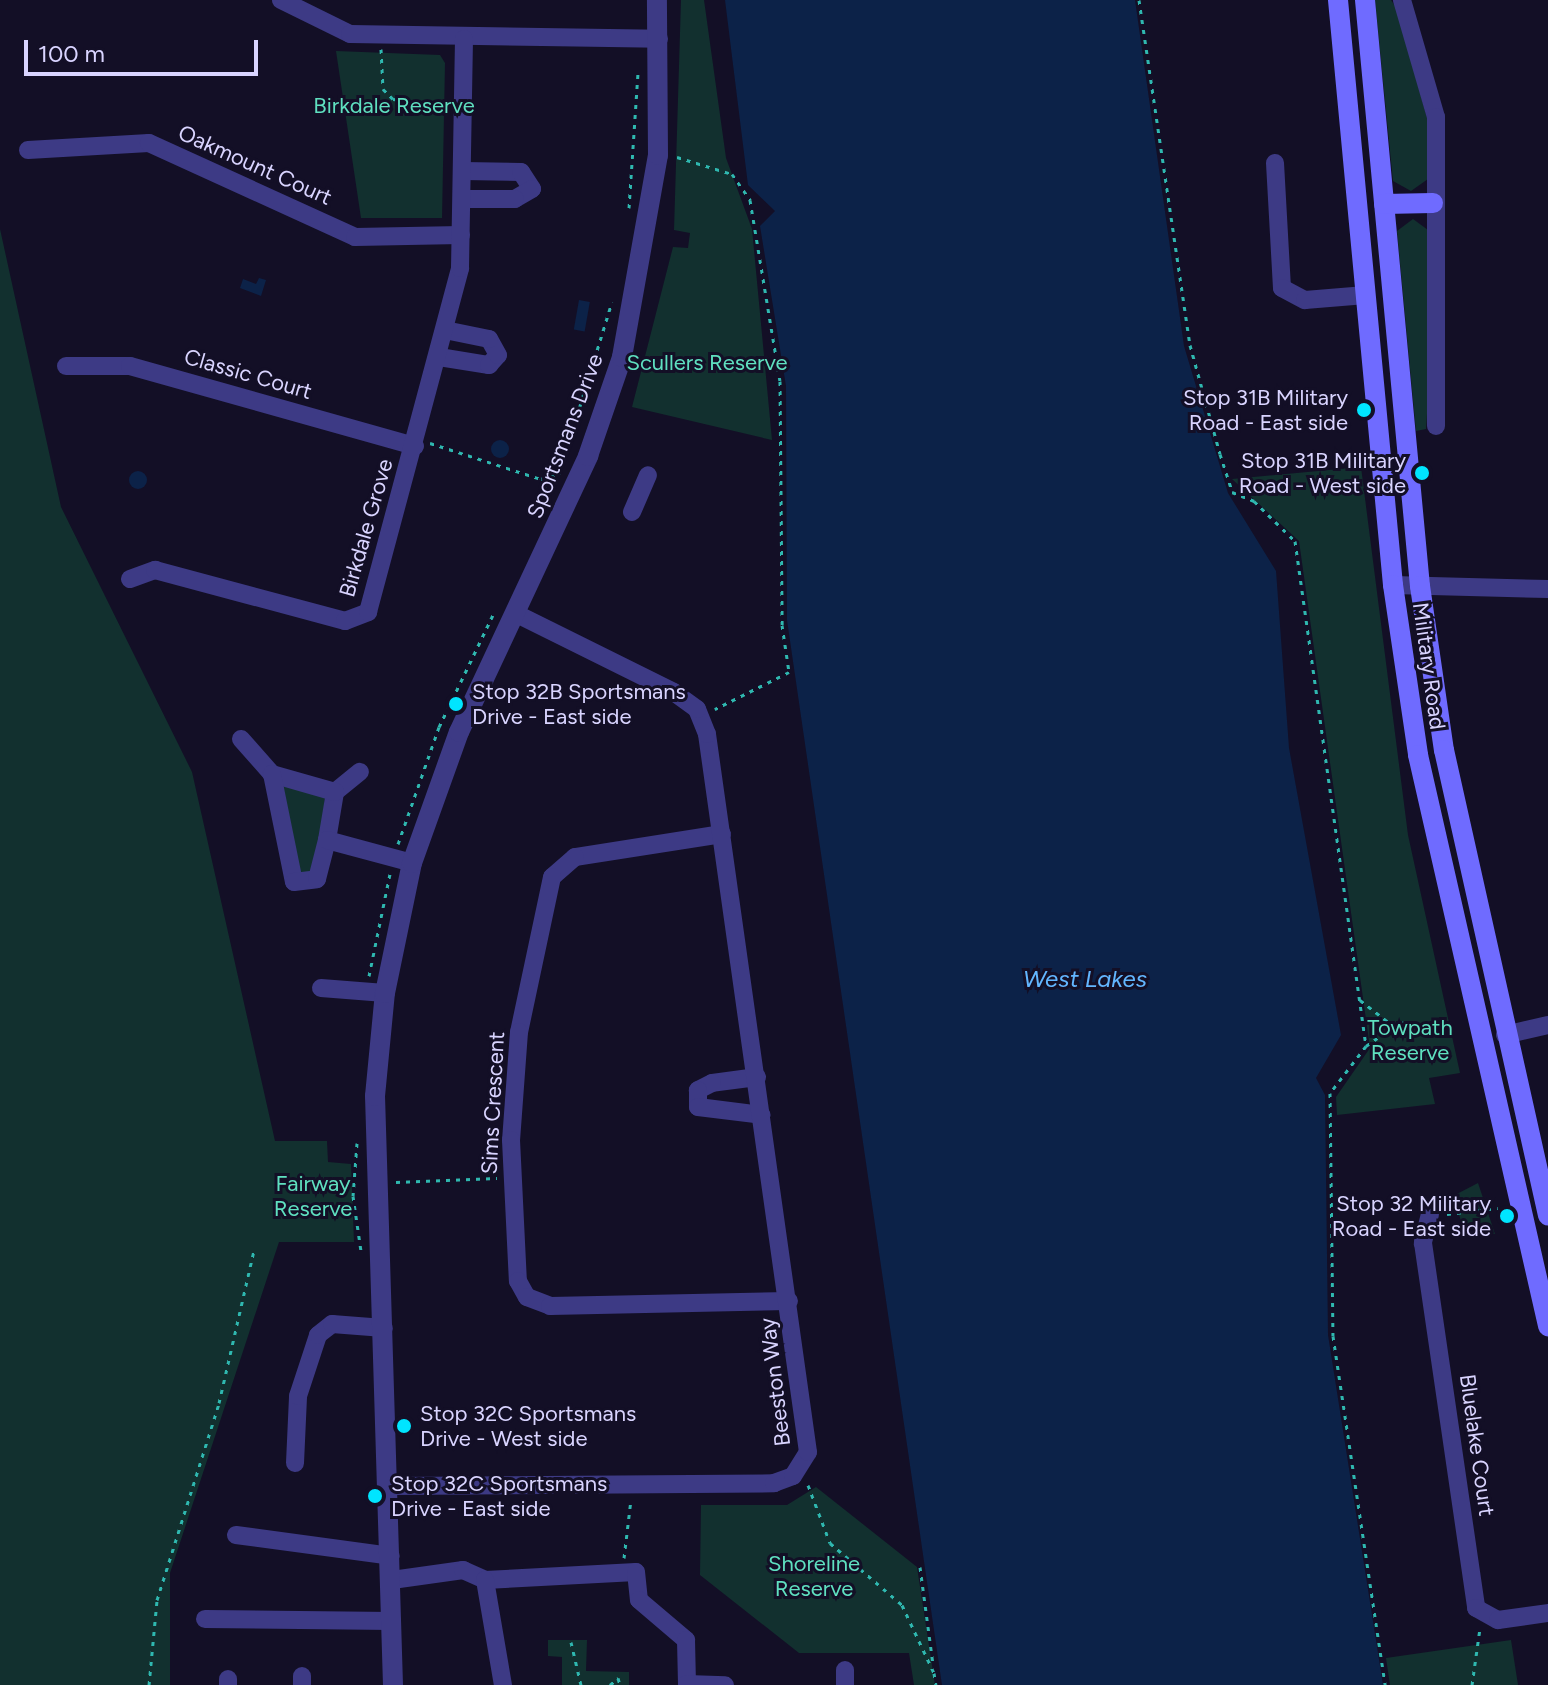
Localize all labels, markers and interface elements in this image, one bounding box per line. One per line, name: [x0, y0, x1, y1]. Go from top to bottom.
scale bar: [28, 24, 262, 74]
text: 100 m: [38, 39, 105, 68]
park label: Birkdale Reserve: [313, 93, 475, 119]
street label: Oakmount Court: [174, 119, 336, 211]
street label: Classic Court: [181, 343, 315, 405]
street label: Sportsmans Drive: [521, 350, 609, 522]
park label: Scullers Reserve: [626, 350, 788, 376]
place label: Stop 31B Military Road - East side: [1183, 384, 1348, 436]
marker: Stop 31B Military Road - East side: [1355, 401, 1373, 419]
place label: Stop 31B Military Road - West side: [1239, 447, 1406, 498]
street label: Birkdale Grove: [334, 456, 398, 600]
marker: Stop 31B Military Road - West side: [1413, 464, 1431, 482]
street label: Military Road: [1407, 601, 1451, 731]
place label: Stop 32B Sportsmans Drive - East side: [472, 678, 686, 730]
marker: Stop 32B Sportsmans Drive - East side: [447, 695, 465, 713]
water label: West Lakes: [1023, 965, 1147, 993]
park label: Towpath Reserve: [1367, 1014, 1453, 1066]
street label: Sims Crescent: [476, 1031, 510, 1175]
park label: Fairway Reserve: [274, 1170, 352, 1222]
place label: Stop 32 Military Road - East side: [1332, 1190, 1491, 1242]
marker: Stop 32 Military Road - East side: [1498, 1207, 1516, 1225]
street label: Beeston Way: [754, 1316, 796, 1448]
street label: Bluelake Court: [1454, 1372, 1500, 1518]
place label: Stop 32C Sportsmans Drive - West side: [420, 1400, 636, 1452]
marker: Stop 32C Sportsmans Drive - West side: [395, 1417, 413, 1435]
place label: Stop 32C Sportsmans Drive - East side: [391, 1470, 607, 1522]
marker: Stop 32C Sportsmans Drive - East side: [366, 1487, 384, 1505]
park label: Shoreline Reserve: [768, 1550, 860, 1602]

